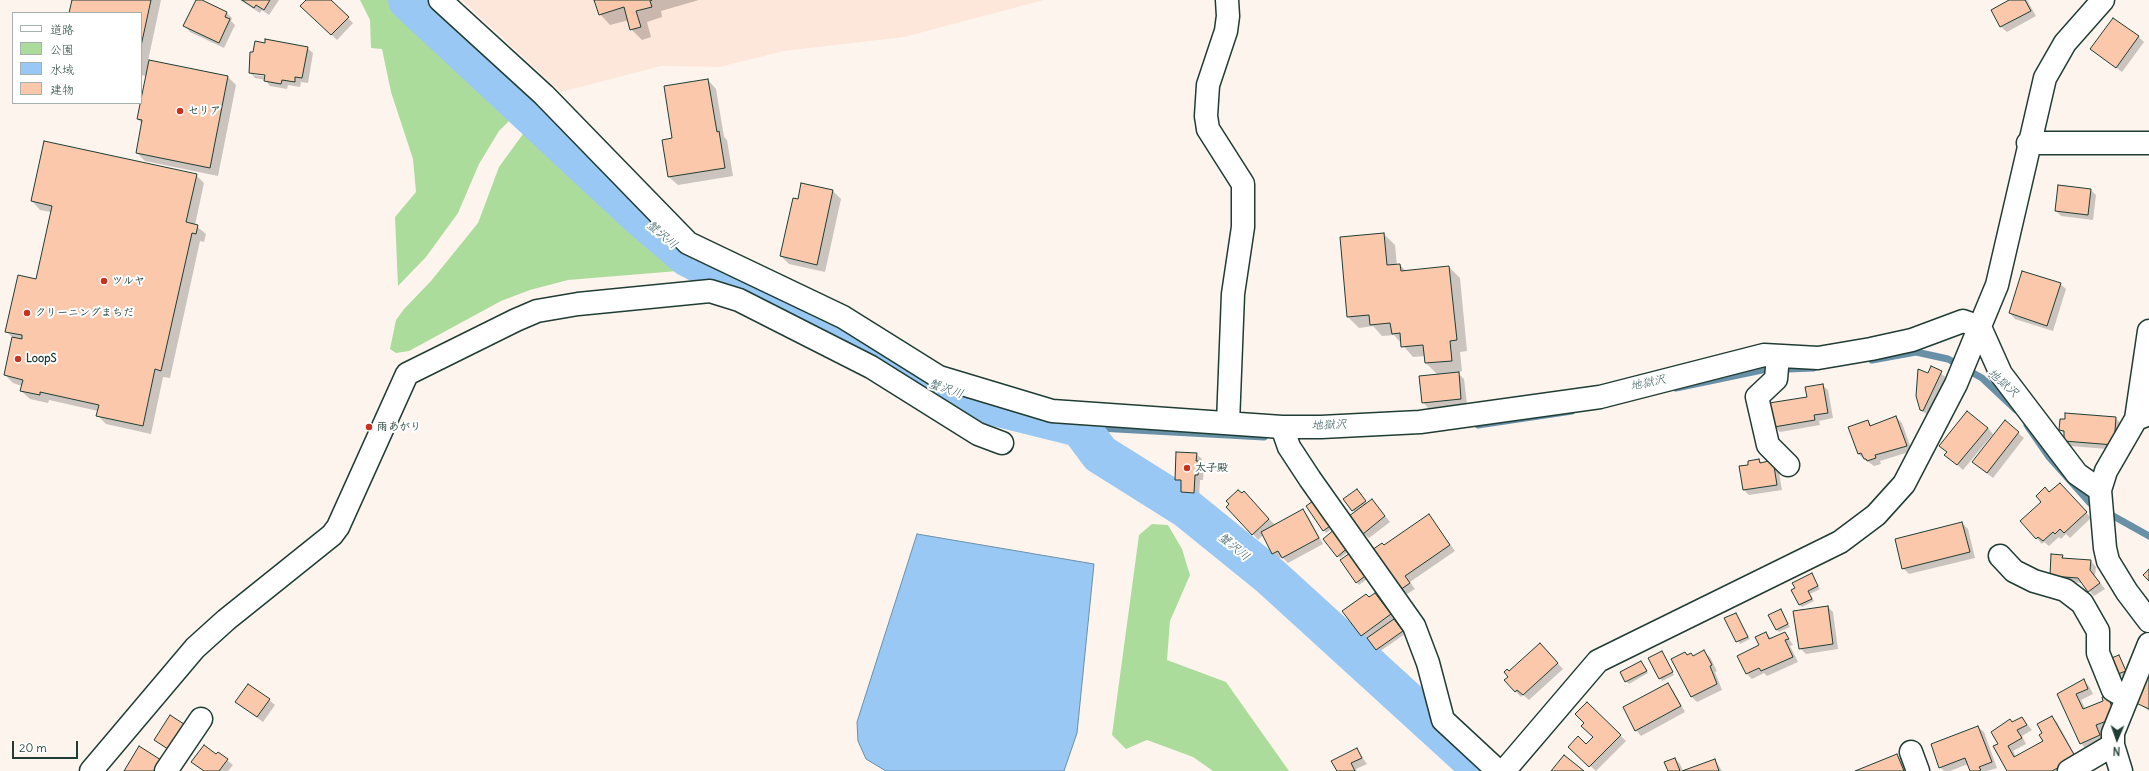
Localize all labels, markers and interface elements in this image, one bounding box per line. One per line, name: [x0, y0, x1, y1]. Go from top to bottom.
legend: [12, 12, 142, 104]
text: 道路: [50, 22, 74, 37]
text: 公園: [50, 42, 74, 57]
text: 水域: [50, 62, 74, 77]
text: 建物: [50, 82, 74, 97]
place label: セリア: [188, 104, 221, 118]
marker: セリア: [175, 106, 185, 116]
water label: 蟹沢川: [644, 218, 680, 252]
place label: ツルヤ: [112, 274, 145, 288]
marker: ツルヤ: [99, 276, 109, 286]
place label: クリーニングまちだ: [35, 306, 134, 320]
marker: クリーニングまちだ: [22, 308, 32, 318]
place label: LoopS: [26, 352, 57, 366]
marker: LoopS: [13, 354, 23, 364]
water label: 地獄沢: [1985, 366, 2021, 400]
water label: 地獄沢: [1629, 372, 1667, 394]
water label: 蟹沢川: [927, 376, 965, 402]
water label: 地獄沢: [1311, 417, 1347, 433]
place label: 雨あがり: [377, 420, 421, 434]
marker: 雨あがり: [364, 422, 374, 432]
place label: 太子殿: [1195, 461, 1228, 475]
marker: 太子殿: [1182, 463, 1192, 473]
water label: 蟹沢川: [1215, 530, 1253, 564]
north arrow: [2097, 719, 2137, 759]
scale bar: [14, 733, 80, 759]
text: 20 m: [19, 740, 47, 755]
text: N: [2113, 744, 2121, 758]

